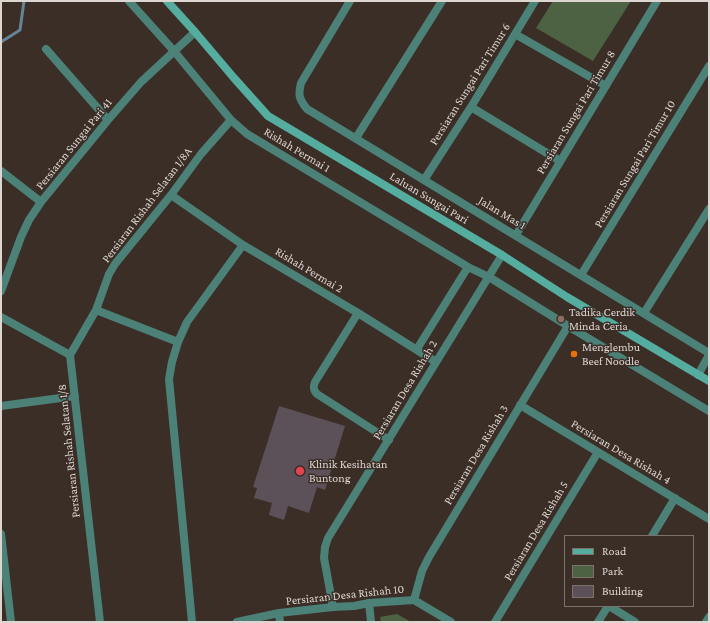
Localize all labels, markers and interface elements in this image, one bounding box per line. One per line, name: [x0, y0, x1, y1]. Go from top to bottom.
street label: Persiaran Sungai Pari Timur 6: [426, 20, 514, 148]
street label: Persiaran Sungai Pari Timur 8: [533, 48, 619, 176]
street label: Persiaran Sungai Pari 41: [33, 95, 115, 193]
street label: Persiaran Sungai Pari Timur 10: [591, 98, 679, 230]
street label: Rishah Permai 1: [261, 124, 333, 176]
street label: Persiaran Rishah Selatan 1/8A: [99, 144, 195, 266]
street label: Laluan Sungai Pari: [387, 169, 471, 227]
street label: Jalan Mas 1: [476, 193, 528, 233]
street label: Rishah Permai 2: [272, 244, 346, 296]
place label: Tadika Cerdik Minda Ceria: [569, 305, 635, 333]
marker: Tadika Cerdik Minda Ceria: [556, 314, 566, 324]
street label: Persiaran Desa Rishah 2: [370, 338, 440, 442]
place label: Menglembu Beef Noodle: [582, 340, 640, 368]
marker: Menglembu Beef Noodle: [569, 349, 579, 359]
street label: Persiaran Rishah Selatan 1/8: [55, 384, 83, 518]
street label: Persiaran Desa Rishah 3: [441, 403, 511, 507]
street label: Persiaran Desa Rishah 4: [568, 416, 674, 488]
place label: Klinik Kesihatan Buntong: [309, 457, 388, 485]
marker: Klinik Kesihatan Buntong: [294, 465, 306, 477]
street label: Persiaran Desa Rishah 5: [501, 479, 571, 583]
legend: [564, 535, 694, 607]
text: Road: [602, 544, 626, 558]
text: Park: [602, 564, 623, 578]
street label: Persiaran Desa Rishah 10: [285, 582, 405, 608]
text: Building: [602, 584, 643, 598]

